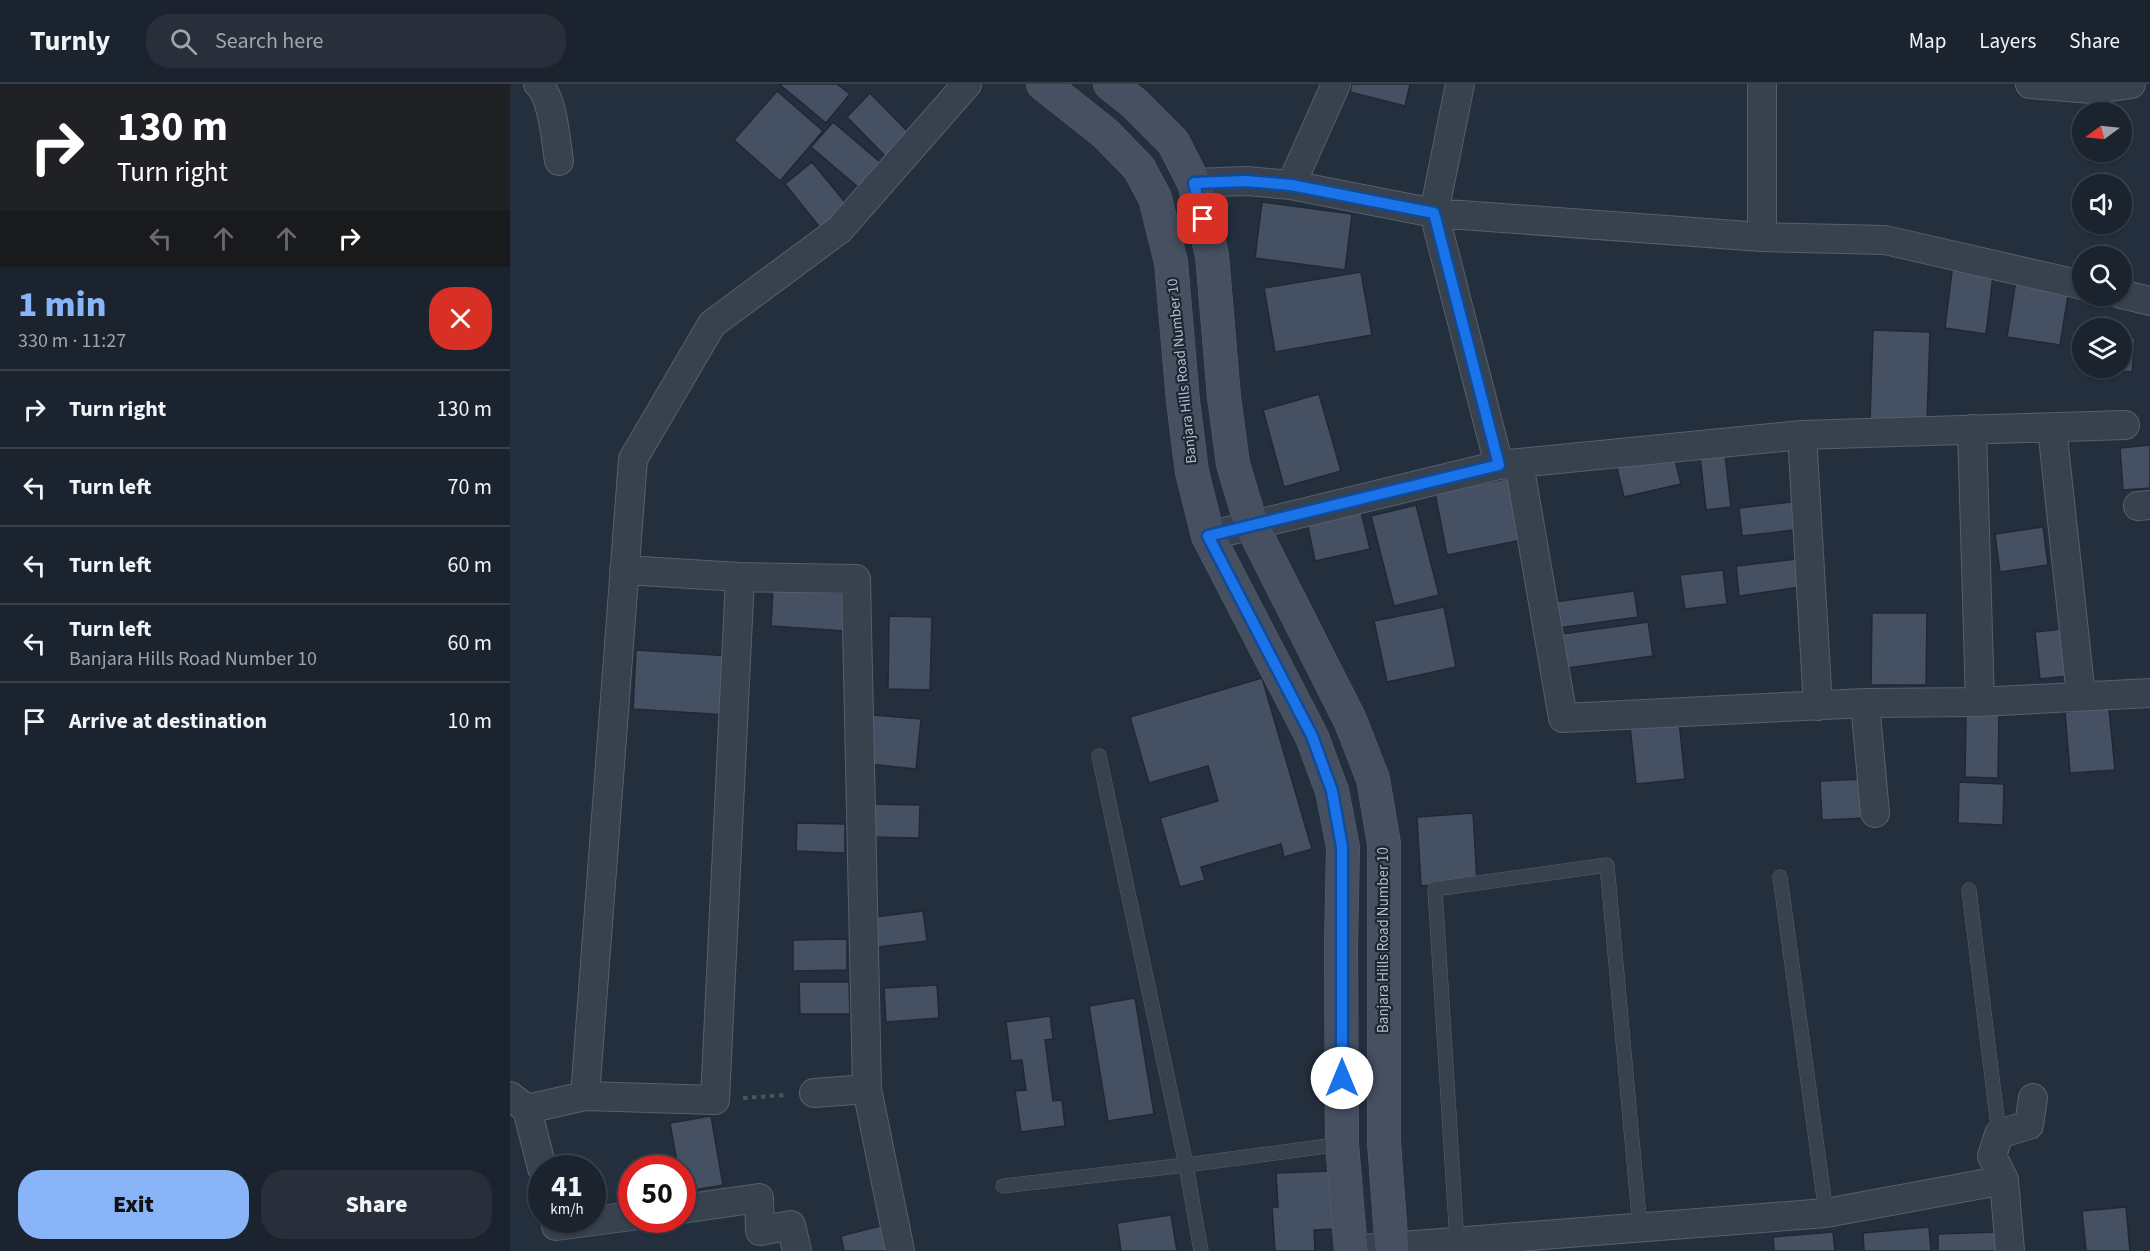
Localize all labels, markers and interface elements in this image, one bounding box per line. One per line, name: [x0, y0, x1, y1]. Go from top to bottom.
search box: [146, 14, 566, 68]
text: Turnly: [30, 21, 110, 61]
icon: search: [167, 25, 200, 58]
text: Search here: [215, 25, 324, 57]
text: Map: [1909, 26, 1946, 56]
text: Layers: [1979, 26, 2036, 56]
text: Share: [2069, 26, 2120, 56]
text: 130 m: [117, 97, 228, 157]
north arrow: [2072, 102, 2132, 162]
map controls: [2072, 102, 2132, 378]
icon: right: [18, 108, 96, 186]
text: Turn right: [117, 153, 228, 192]
button: sound: [2072, 174, 2132, 234]
pin: [1177, 193, 1228, 244]
icon: arrive: [1186, 202, 1219, 235]
icon: left: [144, 222, 177, 255]
icon: ahead: [207, 222, 240, 255]
icon: ahead: [270, 222, 303, 255]
icon: right: [333, 222, 366, 255]
button: search: [2072, 246, 2132, 306]
street label: Banjara Hills Road Number 10: [1162, 277, 1202, 465]
text: 1 min: [18, 279, 106, 330]
button: close: [429, 287, 492, 350]
button: layers: [2072, 318, 2132, 378]
text: 330 m · 11:27: [18, 327, 126, 355]
icon: right: [18, 393, 51, 426]
text: Turn right: [69, 393, 166, 425]
text: 130 m: [437, 393, 492, 425]
icon: left: [18, 471, 51, 504]
text: Turn left: [69, 471, 151, 503]
text: 70 m: [447, 471, 492, 503]
icon: left: [18, 549, 51, 582]
text: Turn left: [69, 549, 151, 581]
text: 60 m: [447, 549, 492, 581]
text: Turn left: [69, 613, 151, 645]
icon: left: [18, 627, 51, 660]
text: 60 m: [447, 627, 492, 659]
text: Banjara Hills Road Number 10: [69, 645, 317, 673]
icon: arrive: [18, 705, 51, 738]
text: Arrive at destination: [69, 705, 267, 737]
text: 10 m: [447, 705, 492, 737]
street label: Banjara Hills Road Number 10: [1373, 847, 1394, 1033]
position arrow: [1310, 1046, 1374, 1110]
speed limit sign: 50: [618, 1155, 696, 1233]
text: 41: [551, 1165, 583, 1208]
button: Exit: [18, 1170, 249, 1239]
button: Share: [261, 1170, 492, 1239]
text: km/h: [550, 1199, 584, 1220]

